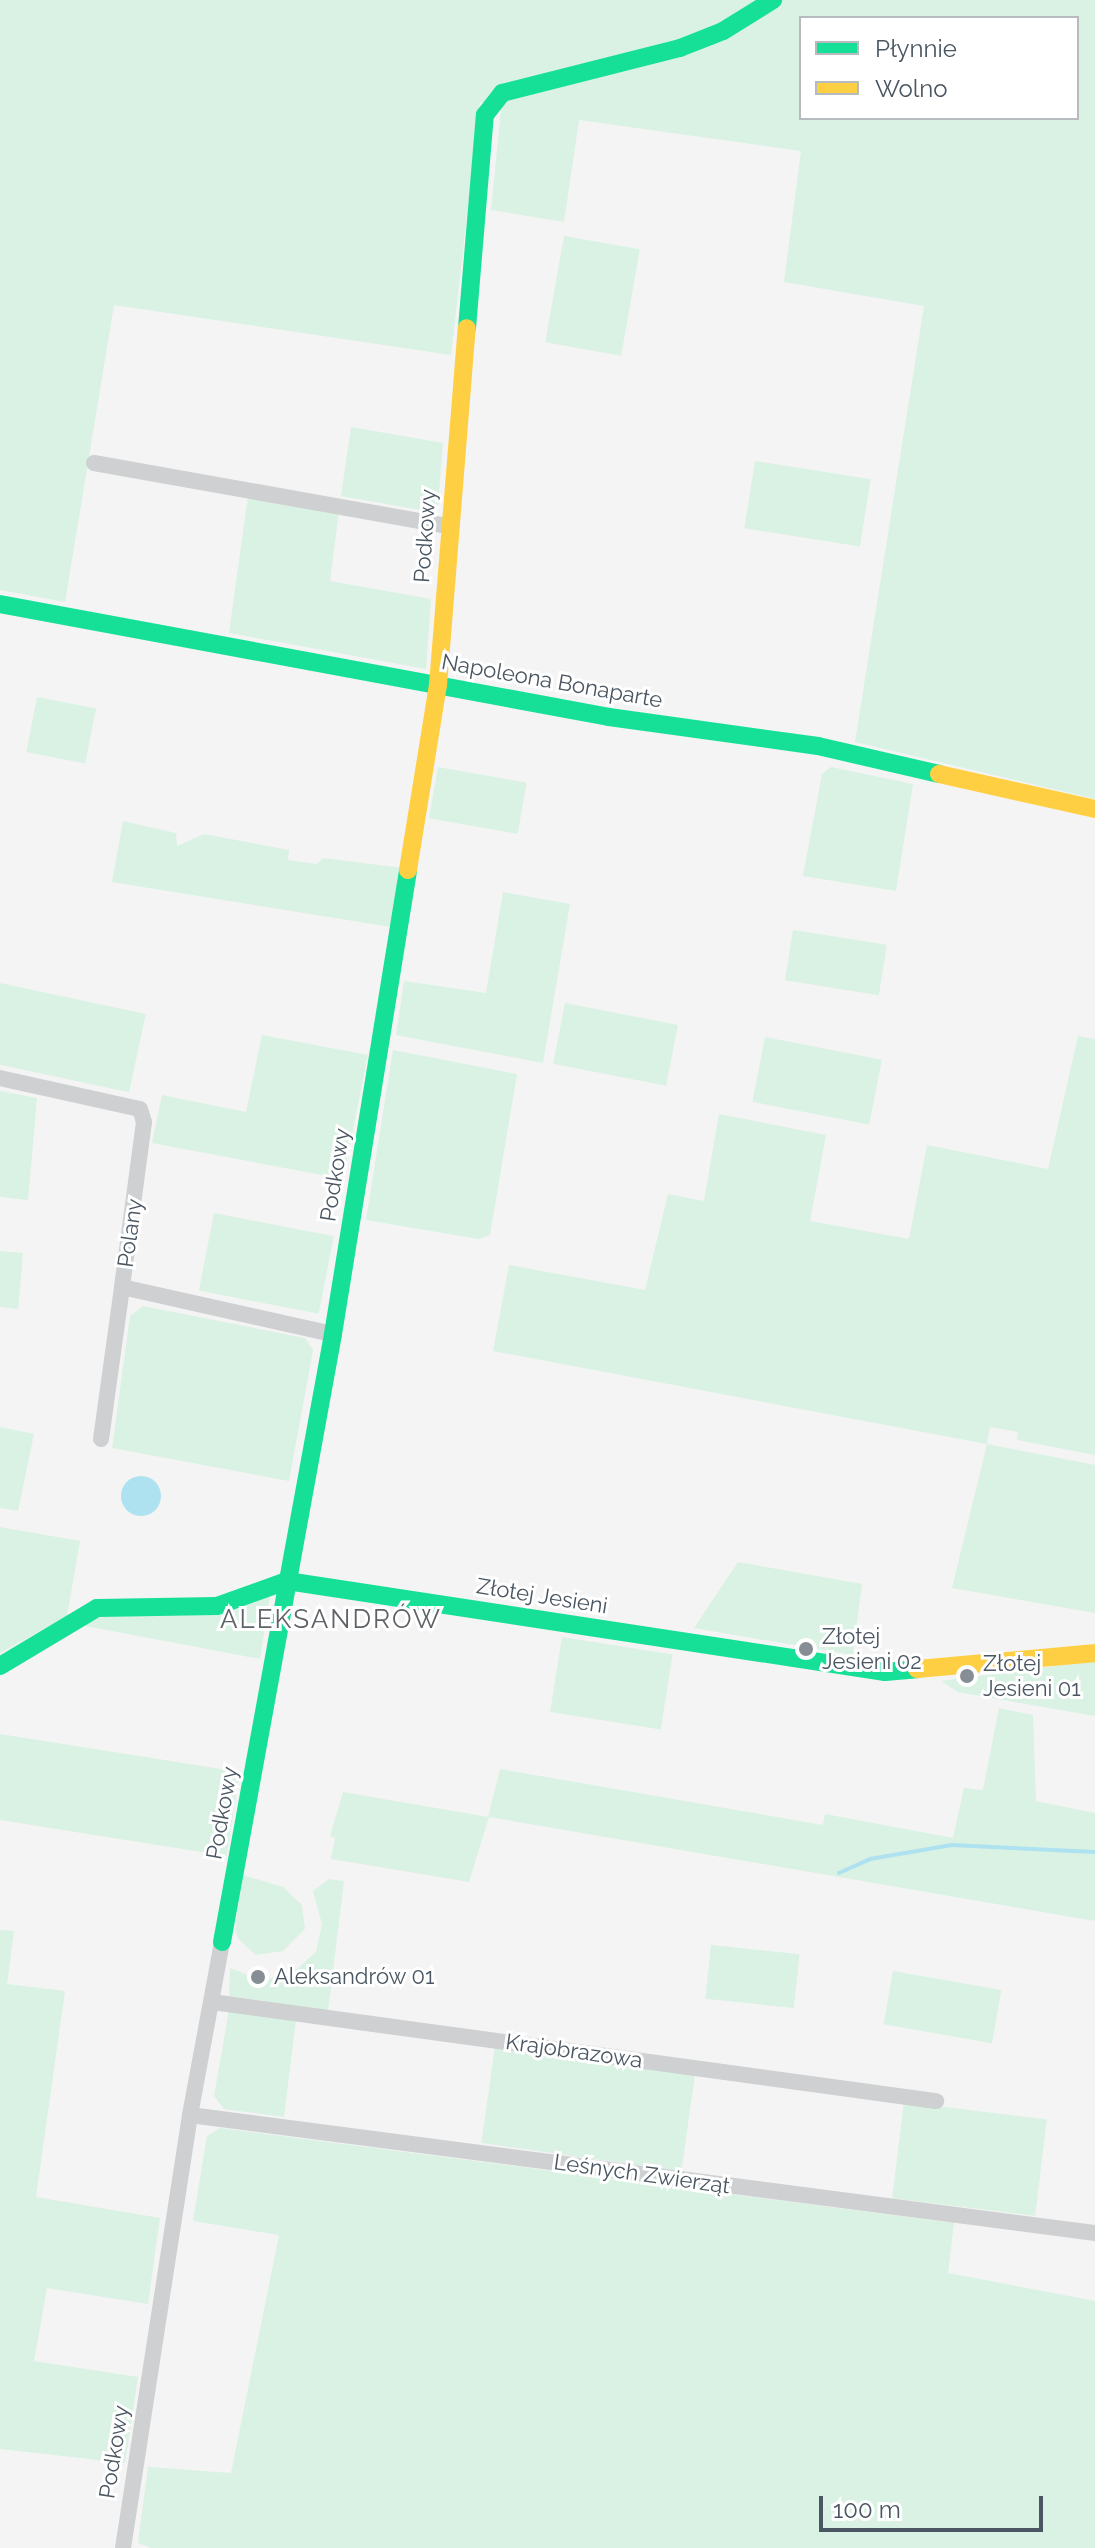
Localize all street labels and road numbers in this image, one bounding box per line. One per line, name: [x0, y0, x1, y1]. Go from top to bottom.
street label: Podkowy: [409, 488, 441, 584]
street label: Napoleona Bonaparte: [439, 649, 665, 713]
street label: Podkowy: [315, 1127, 355, 1223]
street label: Polany: [112, 1197, 148, 1269]
street label: Złotej Jesieni: [474, 1573, 610, 1619]
street label: Podkowy: [201, 1765, 243, 1861]
street label: Krajobrazowa: [504, 2028, 644, 2074]
street label: Leśnych Zwierząt: [552, 2149, 732, 2199]
street label: Podkowy: [94, 2404, 134, 2500]

